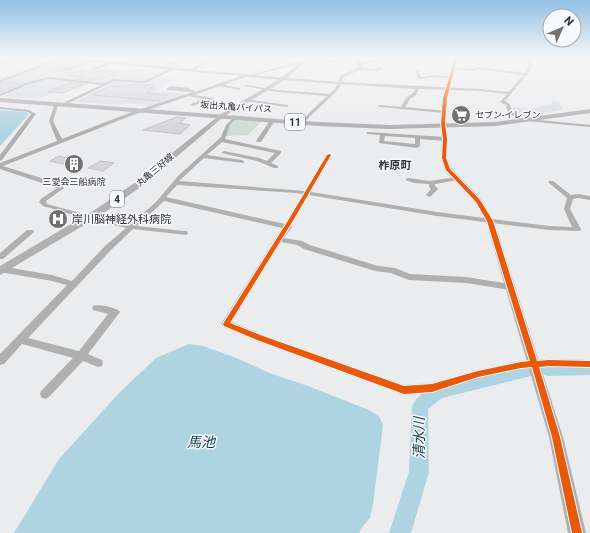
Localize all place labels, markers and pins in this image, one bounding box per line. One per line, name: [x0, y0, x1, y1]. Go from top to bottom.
supermarket icon: セブン-イレブン: [450, 104, 472, 126]
place label: セブン-イレブン: [475, 110, 541, 120]
building icon: 三愛会三船病院: [63, 153, 85, 175]
place label: 三愛会三船病院: [42, 177, 106, 187]
hospital icon: 岸川脳神経外科病院: [47, 208, 69, 230]
place label: 岸川脳神経外科病院: [72, 213, 171, 226]

